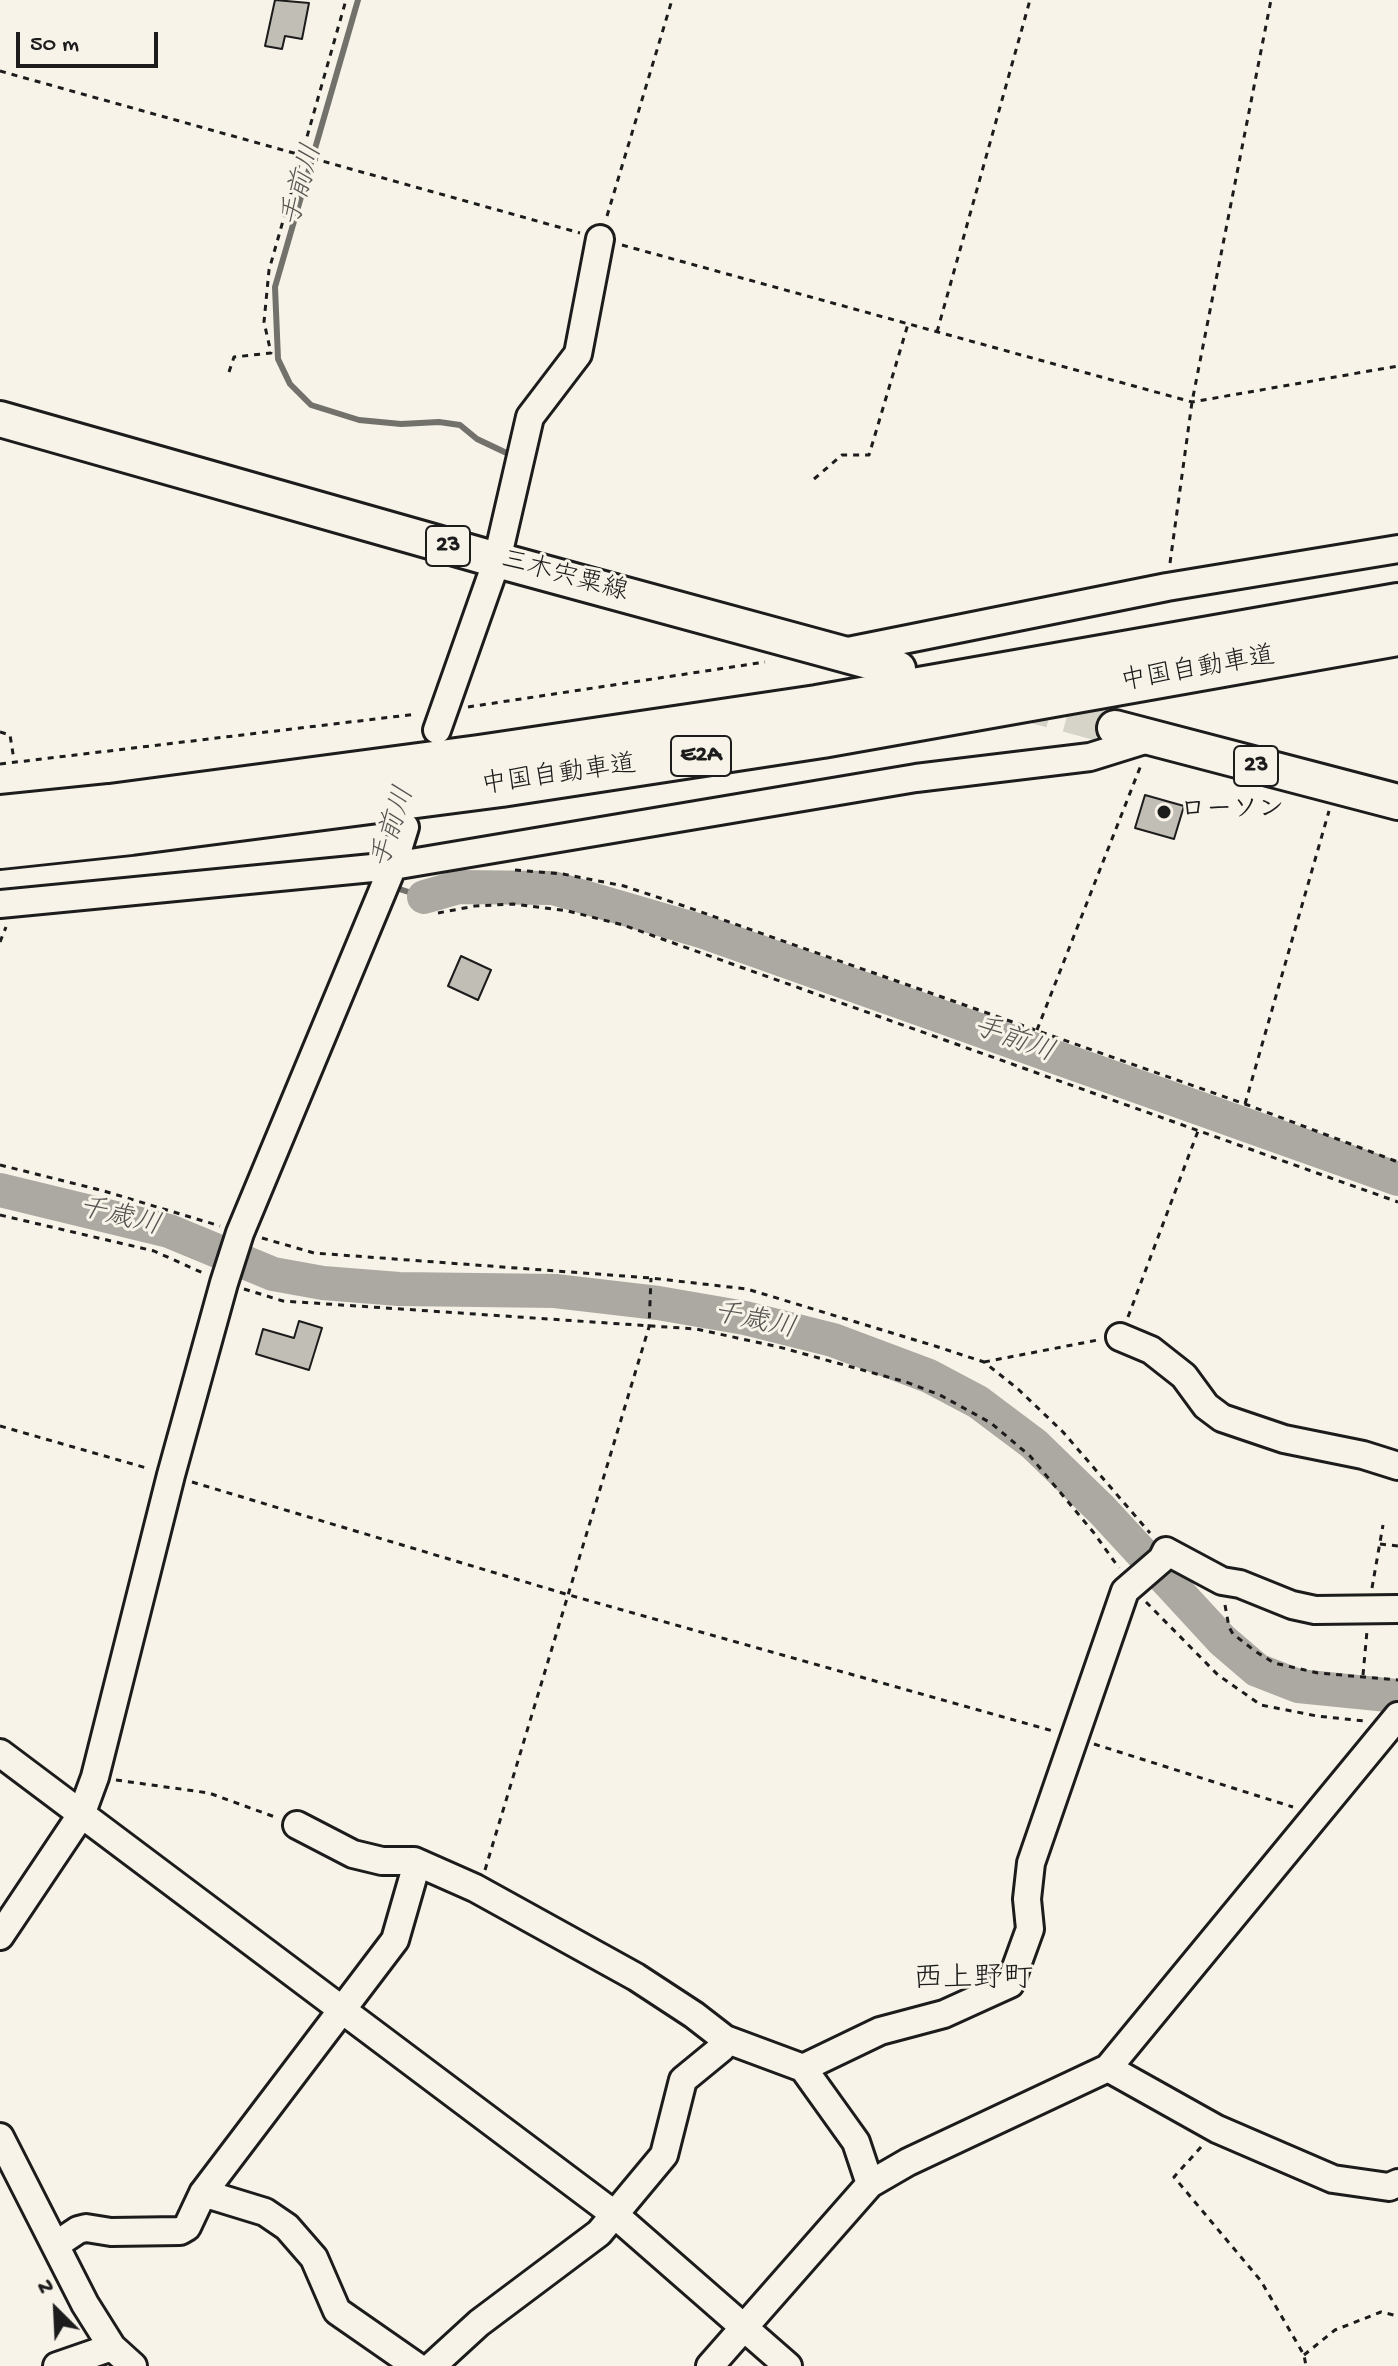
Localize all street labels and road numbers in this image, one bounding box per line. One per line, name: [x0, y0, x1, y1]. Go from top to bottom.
road number: 23: [426, 526, 470, 566]
street label: 三木宍粟線: [497, 546, 631, 610]
street label: 中国自動車道: [1118, 642, 1278, 700]
road number: E2A: [671, 736, 731, 776]
road number: 23: [1234, 746, 1278, 786]
street label: 中国自動車道: [480, 751, 638, 803]

